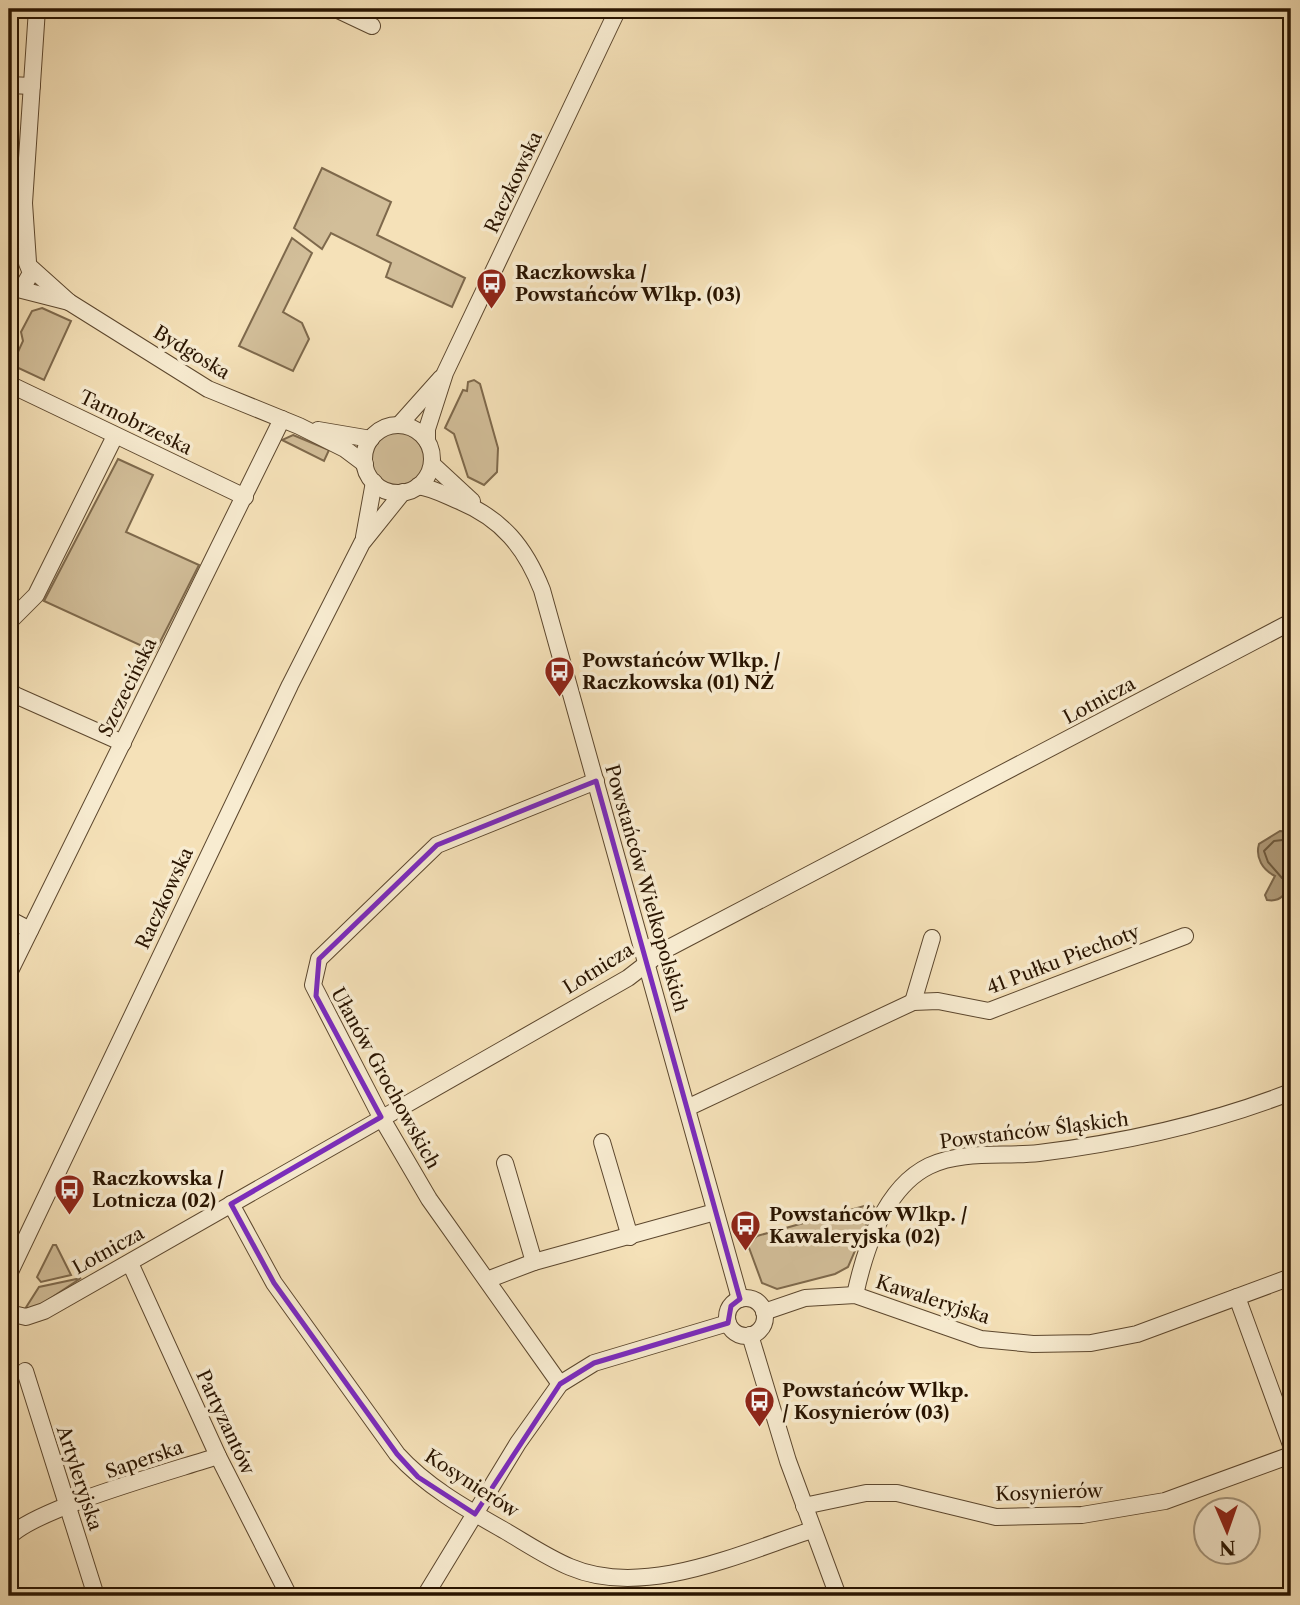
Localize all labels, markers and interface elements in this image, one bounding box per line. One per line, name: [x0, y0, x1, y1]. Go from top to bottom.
street label: Raczkowska: [480, 128, 547, 237]
place label: Raczkowska / Powstańców Wlkp. (03): [515, 261, 741, 306]
bus stop icon: Raczkowska / Powstańców Wlkp. (03): [475, 266, 509, 310]
street label: Bydgoska: [149, 321, 234, 384]
street label: Tarnobrzeska: [76, 385, 196, 460]
street label: Szczecińska: [93, 634, 161, 741]
place label: Powstańców Wlkp. / Raczkowska (01) NŻ: [582, 649, 781, 694]
bus stop icon: Powstańców Wlkp. / Raczkowska (01) NŻ: [542, 654, 576, 698]
street label: Lotnicza: [1059, 672, 1139, 729]
street label: Powstańców Wielkopolskich: [600, 762, 693, 1015]
street label: Raczkowska: [131, 844, 198, 953]
street label: 41 Pułku Piechoty: [984, 920, 1143, 999]
street label: Lotnicza: [559, 938, 638, 999]
street label: Ułanów Grochowskich: [326, 984, 445, 1173]
street label: Powstańców Śląskich: [938, 1107, 1130, 1154]
place label: Raczkowska / Lotnicza (02): [92, 1167, 224, 1212]
bus stop icon: Raczkowska / Lotnicza (02): [52, 1172, 86, 1216]
place label: Powstańców Wlkp. / Kawaleryjska (02): [769, 1203, 968, 1248]
bus stop icon: Powstańców Wlkp. / Kawaleryjska (02): [729, 1208, 763, 1252]
street label: Lotnicza: [68, 1221, 148, 1279]
street label: Kawaleryjska: [873, 1270, 993, 1329]
street label: Partyzantów: [191, 1366, 260, 1478]
place label: Powstańców Wlkp. / Kosynierów (03): [782, 1379, 969, 1424]
bus stop icon: Powstańców Wlkp. / Kosynierów (03): [742, 1384, 776, 1428]
street label: Artyleryjska: [52, 1422, 107, 1533]
street label: Saperska: [102, 1435, 186, 1483]
street label: Kosynierów: [420, 1445, 523, 1522]
street label: Kosynierów: [995, 1479, 1103, 1506]
north arrow: [1192, 1496, 1262, 1566]
text: N: [1219, 1536, 1236, 1559]

